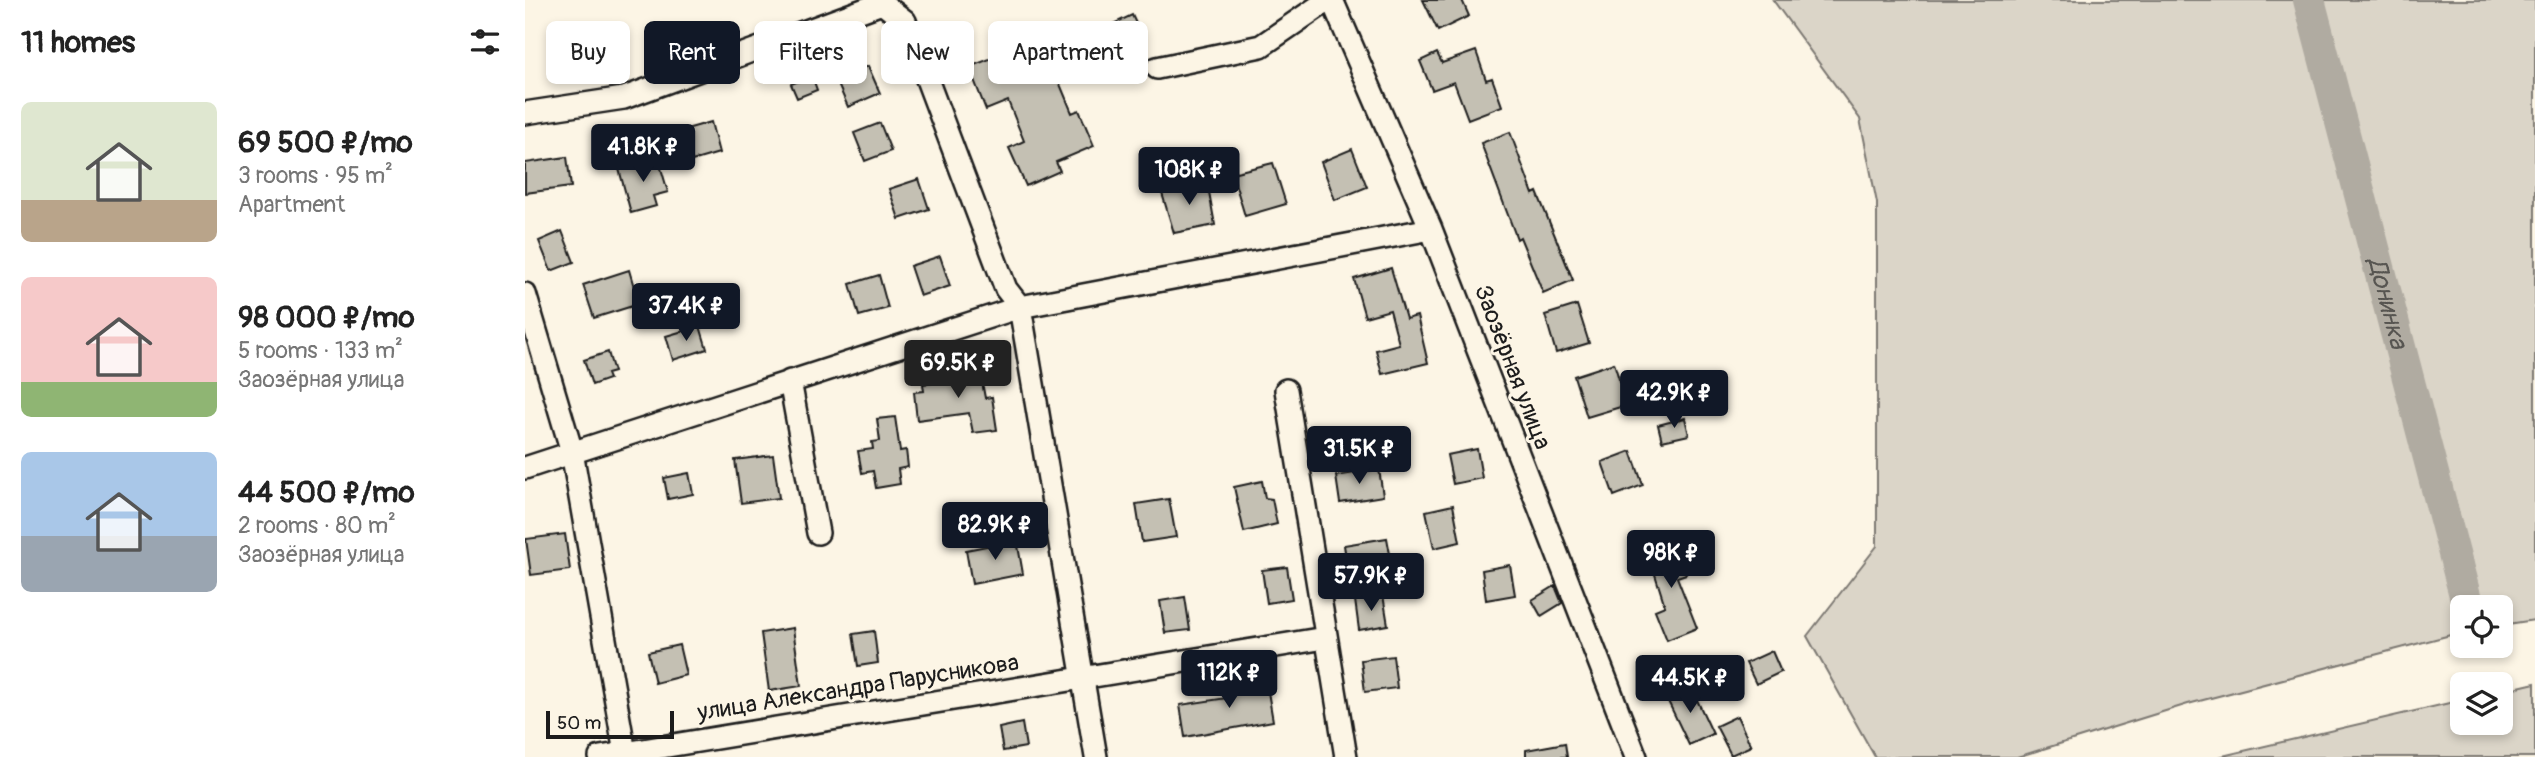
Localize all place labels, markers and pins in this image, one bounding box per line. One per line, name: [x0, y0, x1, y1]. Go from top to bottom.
pin: 41.8K ₽: [578, 124, 708, 184]
pin: 108K ₽: [1132, 148, 1246, 207]
pin: 37.4K ₽: [621, 284, 751, 343]
pin: 69.5K ₽: [893, 340, 1023, 400]
pin: 42.9K ₽: [1609, 370, 1739, 430]
pin: 31.5K ₽: [1294, 426, 1424, 486]
pin: 82.9K ₽: [930, 503, 1060, 562]
pin: 98K ₽: [1622, 530, 1720, 590]
pin: 57.9K ₽: [1306, 554, 1436, 613]
pin: 112K ₽: [1172, 650, 1286, 710]
pin: 44.5K ₽: [1625, 656, 1755, 715]

